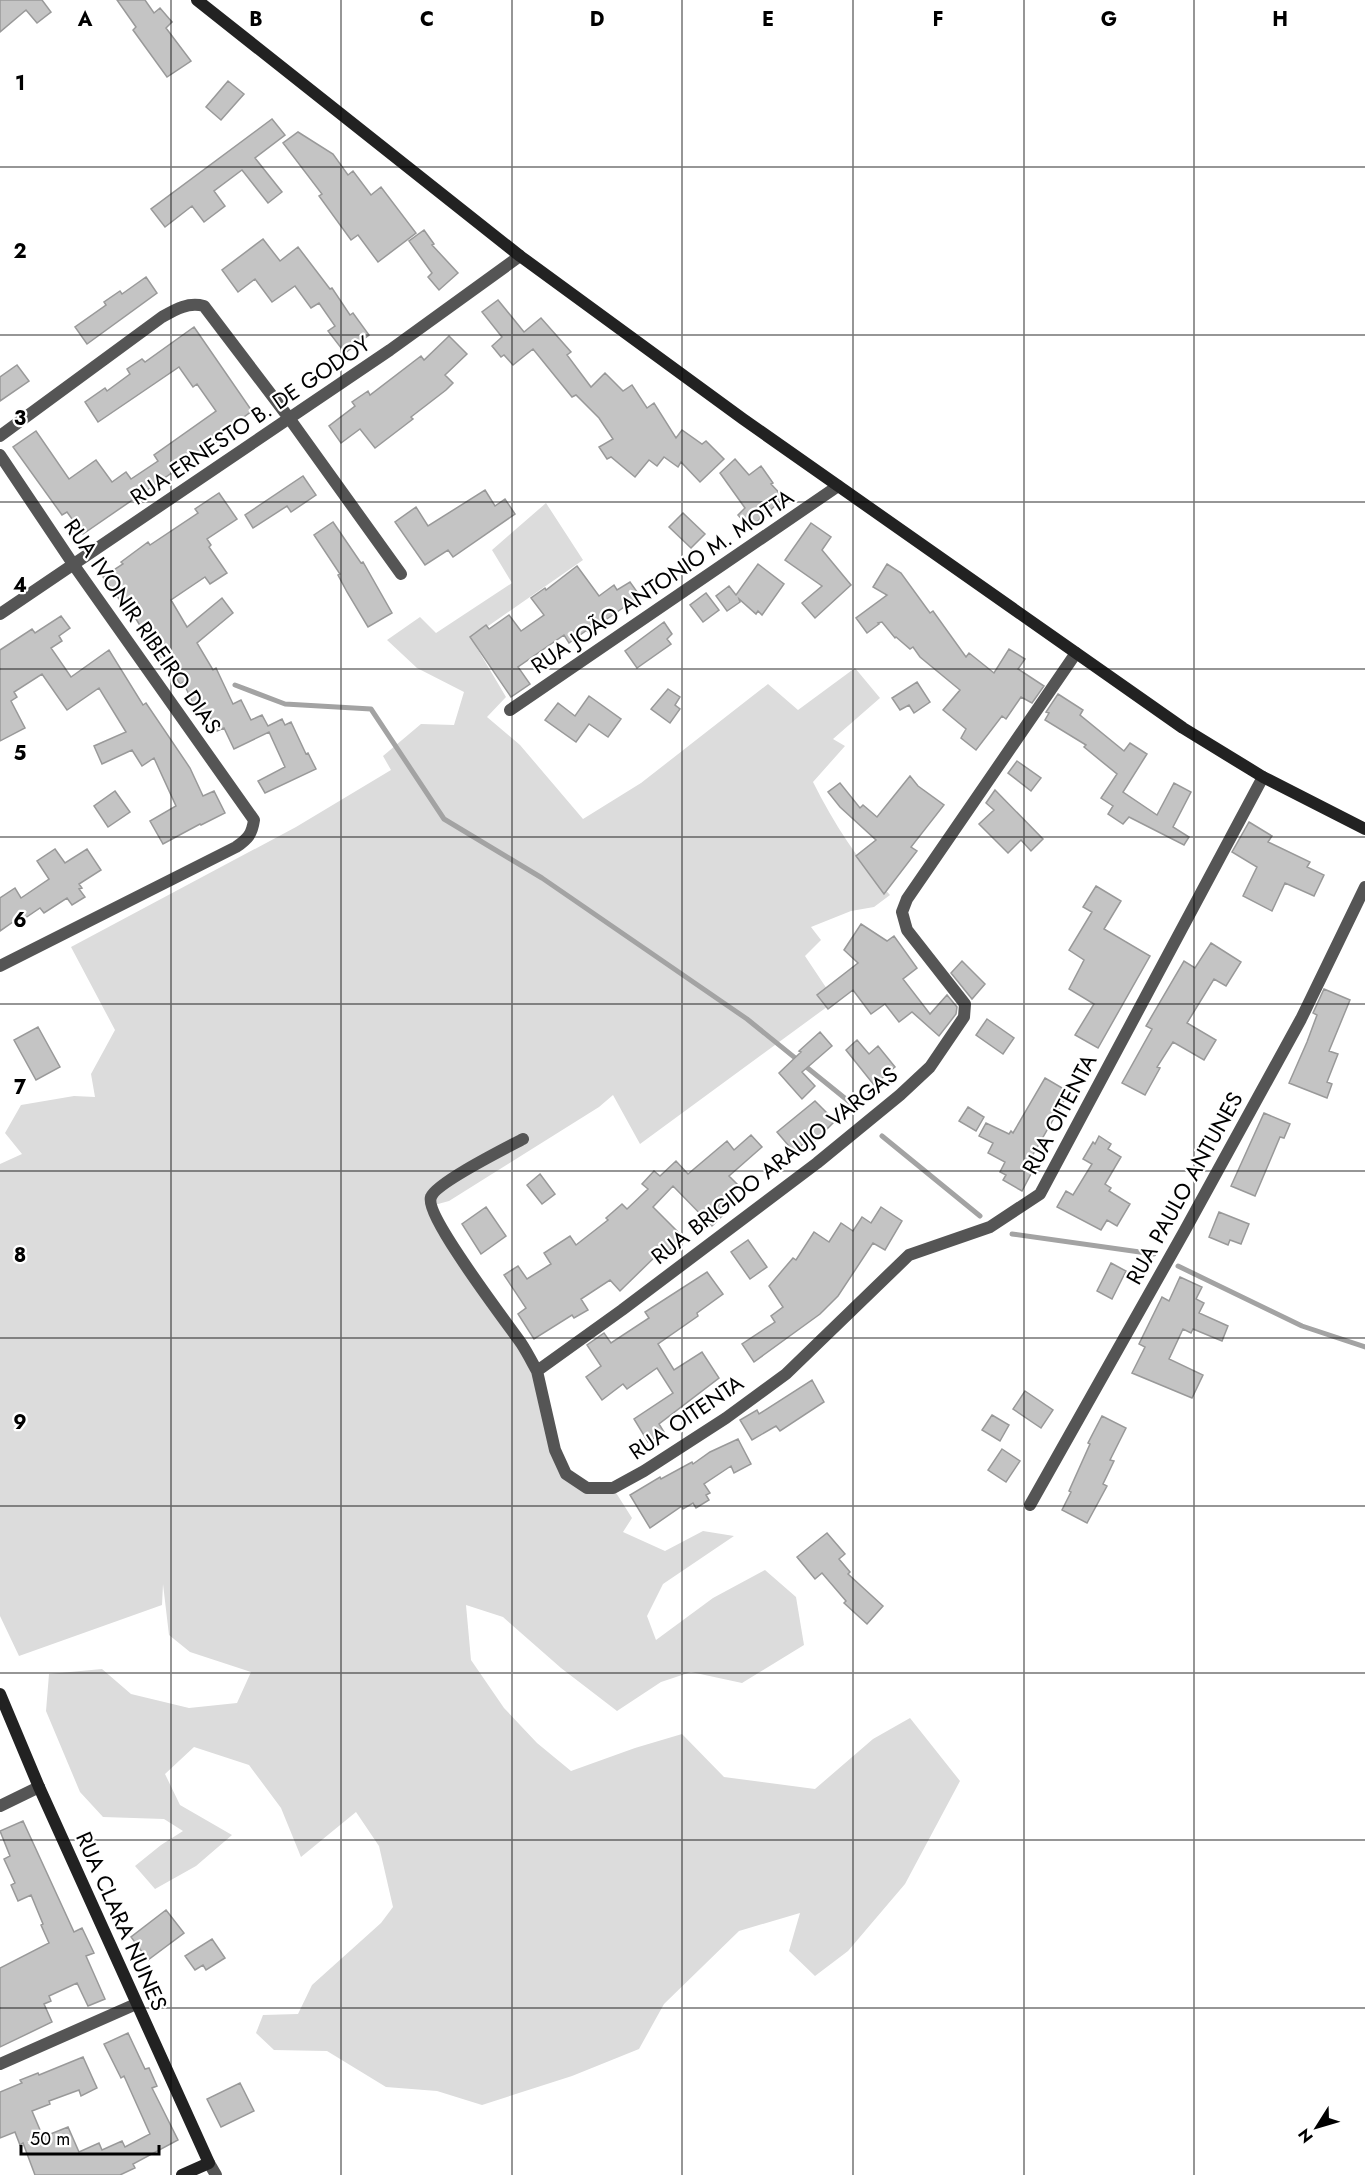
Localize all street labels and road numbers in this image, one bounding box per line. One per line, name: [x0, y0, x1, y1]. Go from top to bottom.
street label: RUA ERNESTO B. DE GODOY: [124, 327, 377, 512]
street label: RUA JOÃO ANTONIO M. MOTTA: [524, 481, 800, 681]
street label: RUA IVONIR RIBEIRO DIAS: [56, 512, 230, 740]
street label: RUA OITENTA: [1014, 1048, 1104, 1180]
street label: RUA BRIGIDO ARAUJO VARGAS: [644, 1058, 904, 1272]
street label: RUA PAULO ANTUNES: [1118, 1086, 1250, 1290]
street label: RUA OITENTA: [622, 1367, 750, 1467]
street label: RUA CLARA NUNES: [68, 1826, 176, 2016]

